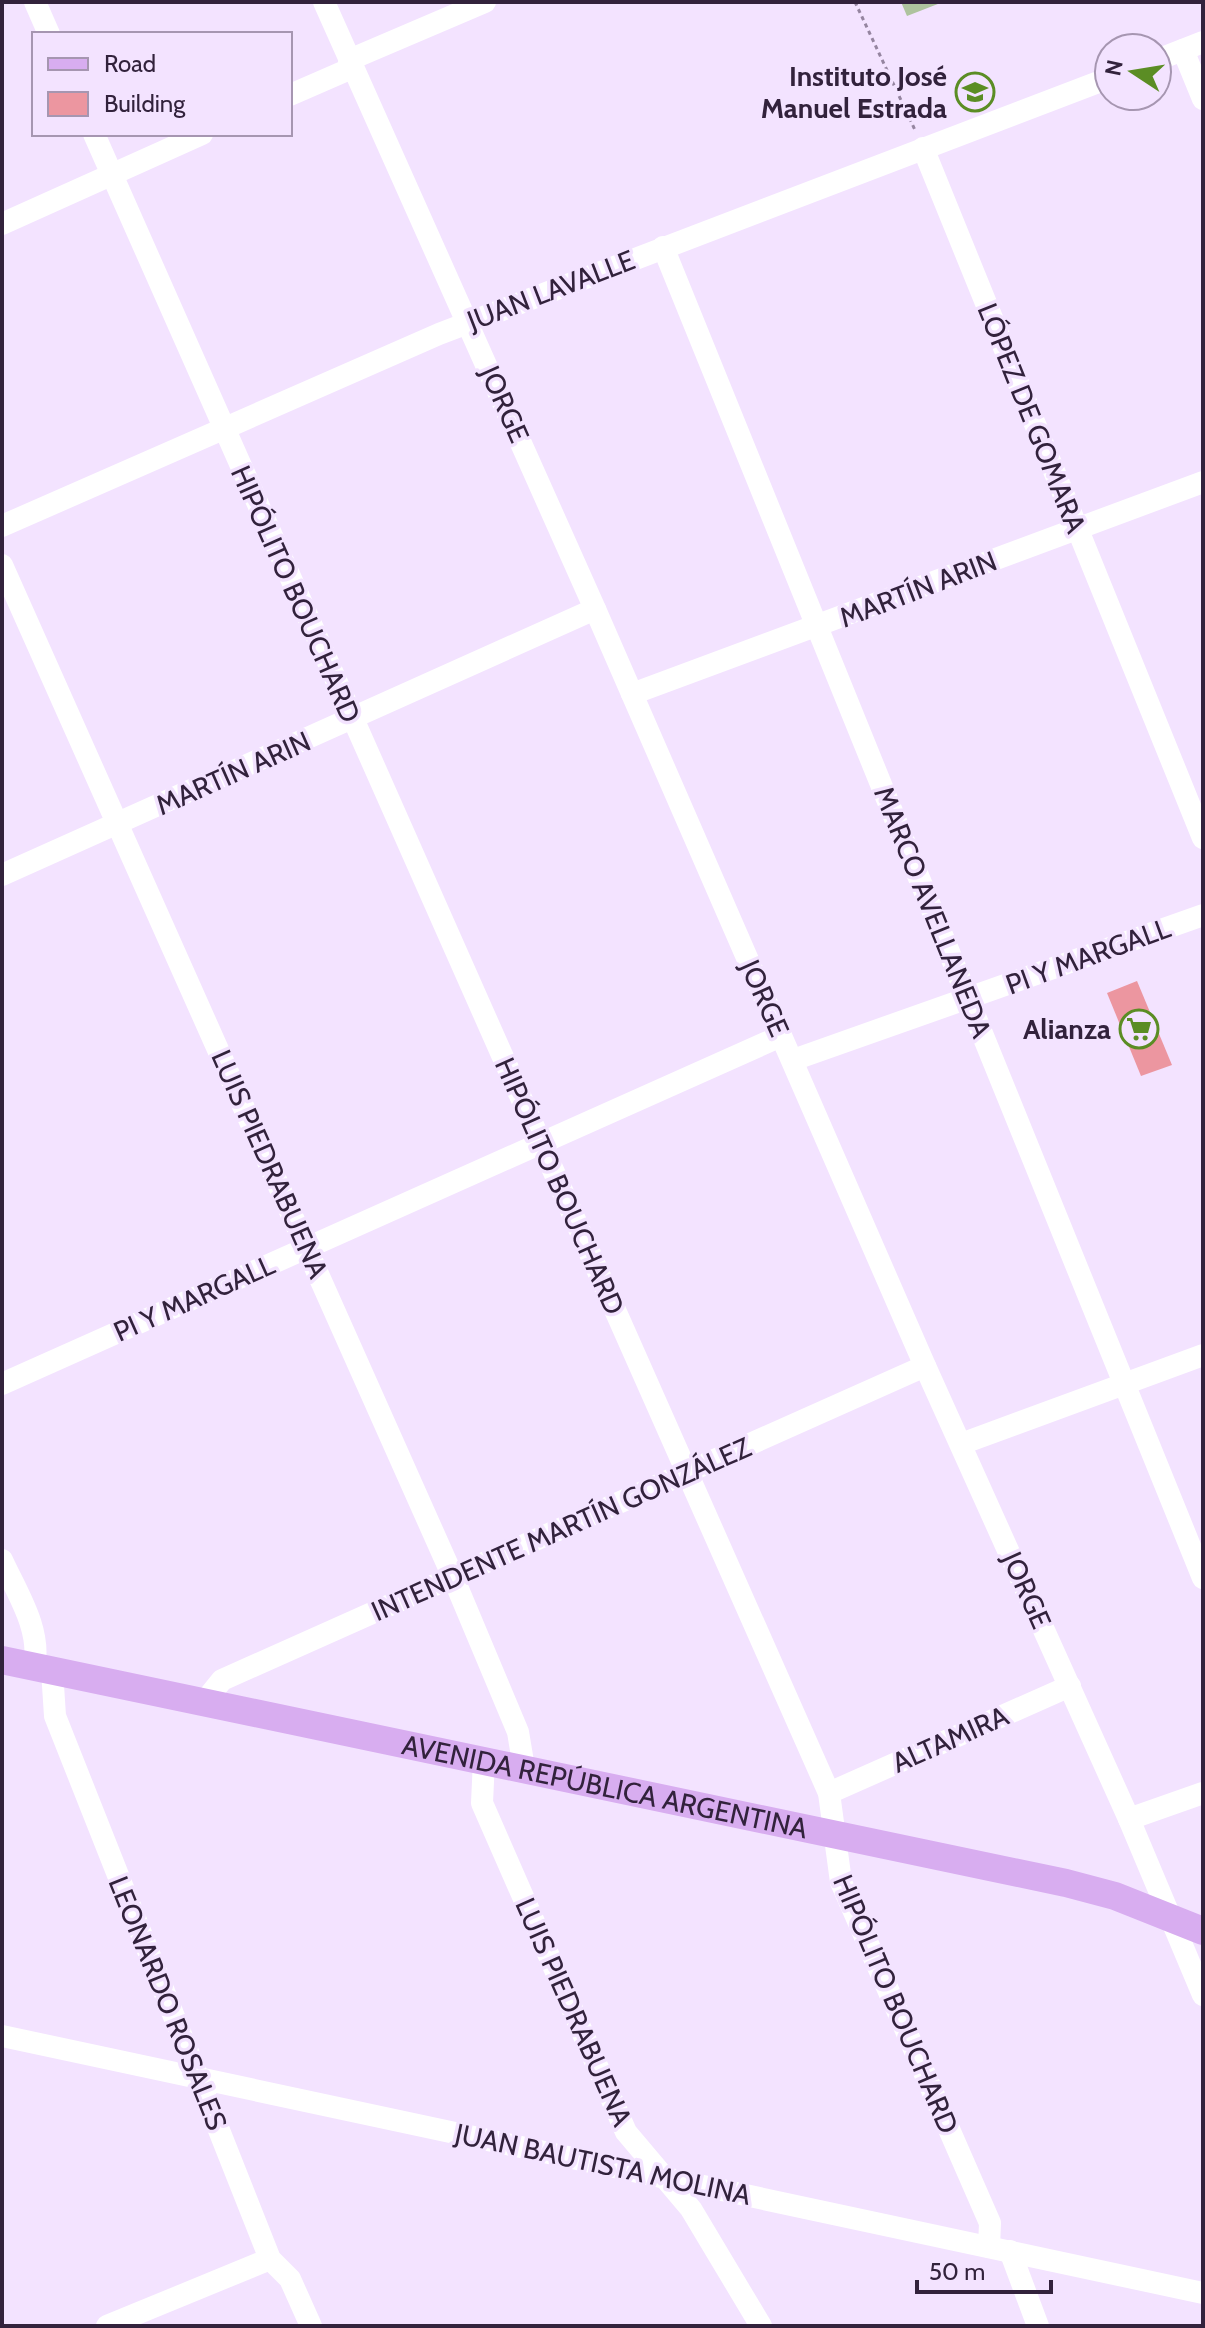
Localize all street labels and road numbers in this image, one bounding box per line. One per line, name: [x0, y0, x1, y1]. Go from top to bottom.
street label: JUAN LAVALLE: [462, 242, 640, 338]
street label: LÓPEZ DE GOMARA: [970, 298, 1094, 538]
street label: JORGE: [473, 360, 537, 447]
street label: HIPÓLITO BOUCHARD: [224, 460, 368, 728]
street label: MARTÍN ARIN: [835, 543, 1001, 635]
street label: MARTÍN ARIN: [150, 724, 316, 822]
street label: MARCO AVELLANEDA: [867, 781, 999, 1043]
street label: PI Y MARGALL: [1001, 911, 1175, 1001]
street label: JORGE: [733, 954, 797, 1041]
street label: LUIS PIEDRABUENA: [204, 1045, 336, 1284]
street label: HIPÓLITO BOUCHARD: [488, 1052, 632, 1320]
street label: PI Y MARGALL: [108, 1247, 280, 1349]
street label: INTENDENTE MARTÍN GONZÁLEZ: [366, 1430, 756, 1628]
street label: JORGE: [995, 1546, 1059, 1633]
street label: ALTAMIRA: [886, 1698, 1014, 1780]
street label: AVENIDA REPÚBLICA ARGENTINA: [399, 1727, 812, 1846]
street label: HIPÓLITO BOUCHARD: [826, 1869, 966, 2139]
street label: LEONARDO ROSALES: [102, 1871, 234, 2135]
street label: LUIS PIEDRABUENA: [508, 1893, 640, 2132]
street label: JUAN BAUTISTA MOLINA: [451, 2116, 755, 2212]

